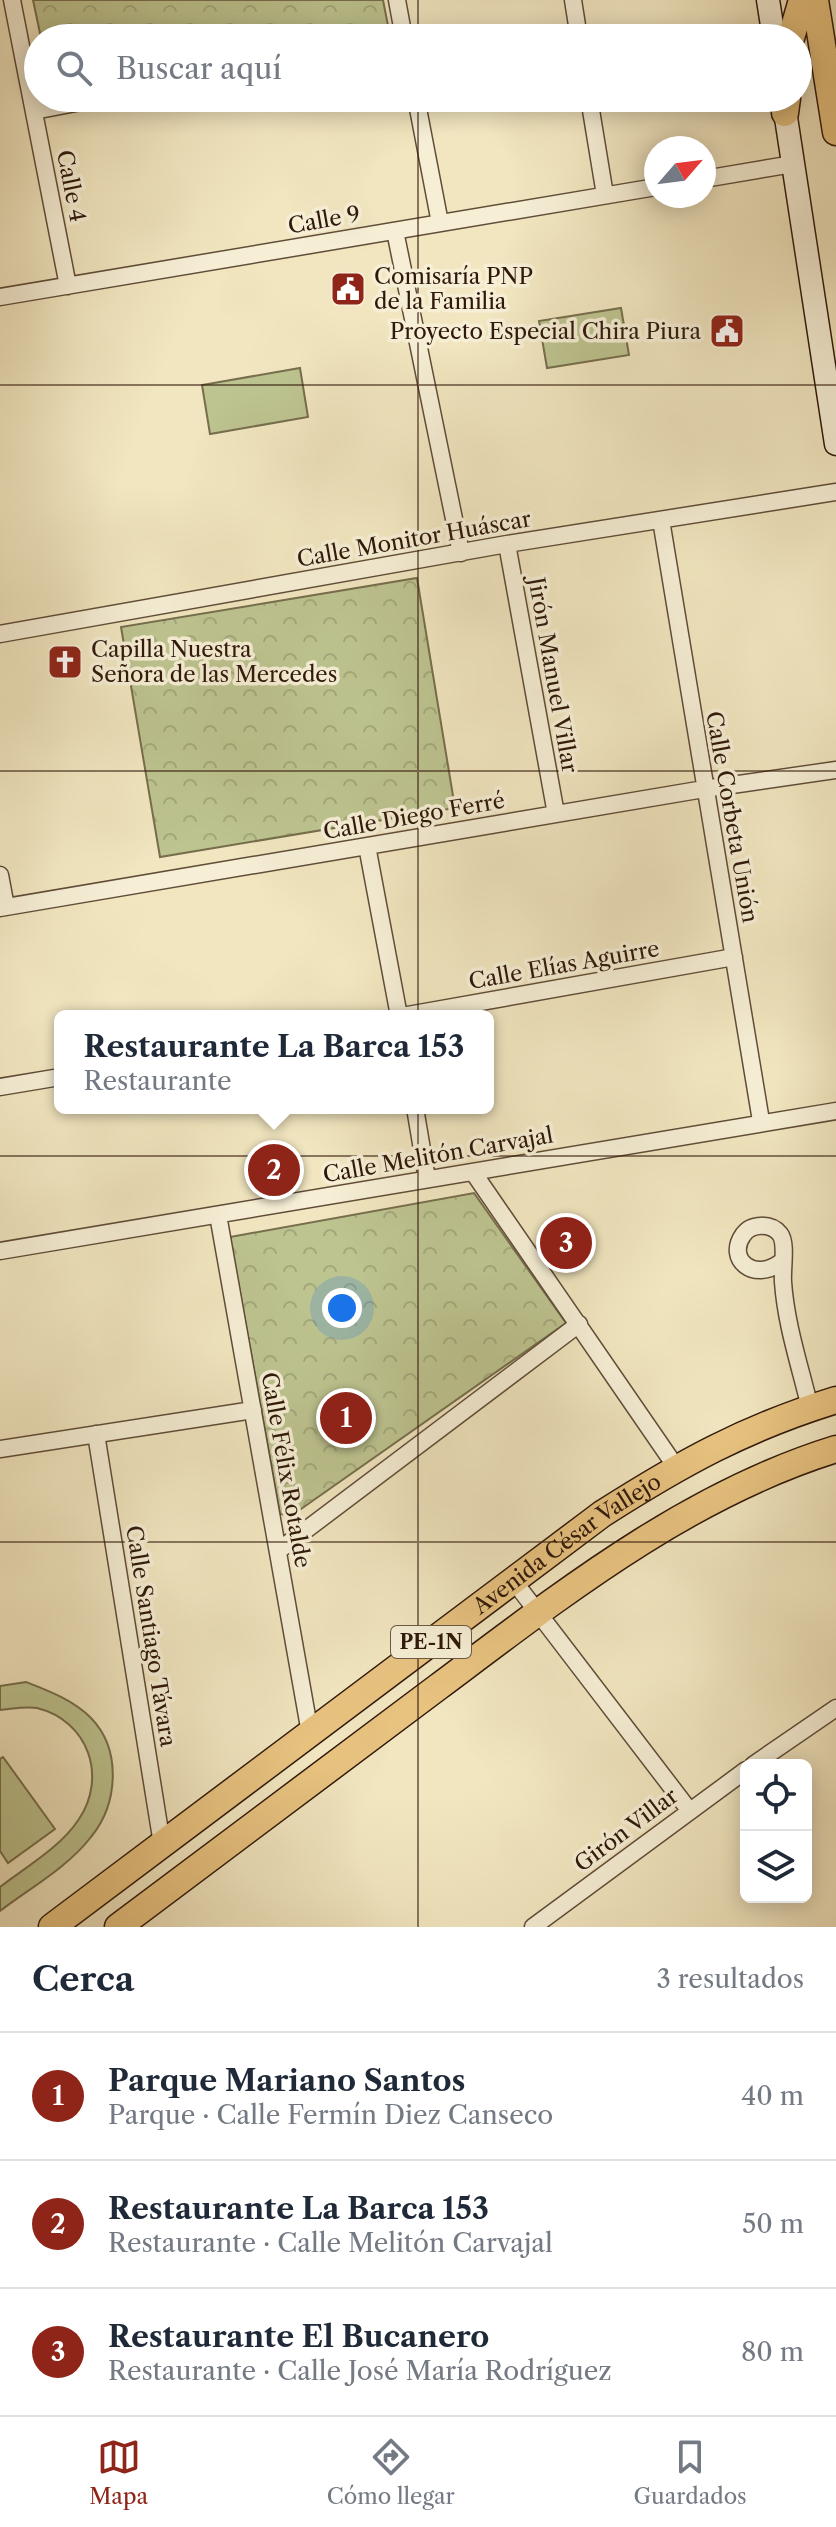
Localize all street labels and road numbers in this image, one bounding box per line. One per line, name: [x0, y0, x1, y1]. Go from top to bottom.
street label: Calle 4: [51, 148, 91, 224]
street label: Calle 9: [286, 200, 362, 240]
street label: Calle Monitor Huáscar: [295, 505, 533, 573]
street label: Jirón Manuel Villar: [522, 572, 583, 775]
street label: Calle Corbeta Unión: [700, 709, 764, 925]
street label: Calle Diego Ferré: [321, 787, 507, 845]
street label: Calle Elías Aguirre: [467, 935, 661, 995]
street label: Calle Melitón Carvajal: [321, 1121, 556, 1189]
street label: Calle Félix Rotalde: [255, 1370, 317, 1570]
street label: Avenida César Vallejo: [467, 1467, 666, 1620]
street label: Calle Santiago Távara: [120, 1523, 182, 1749]
road number: PE-1N: [391, 1626, 471, 1658]
street label: Girón Villar: [569, 1782, 683, 1878]

